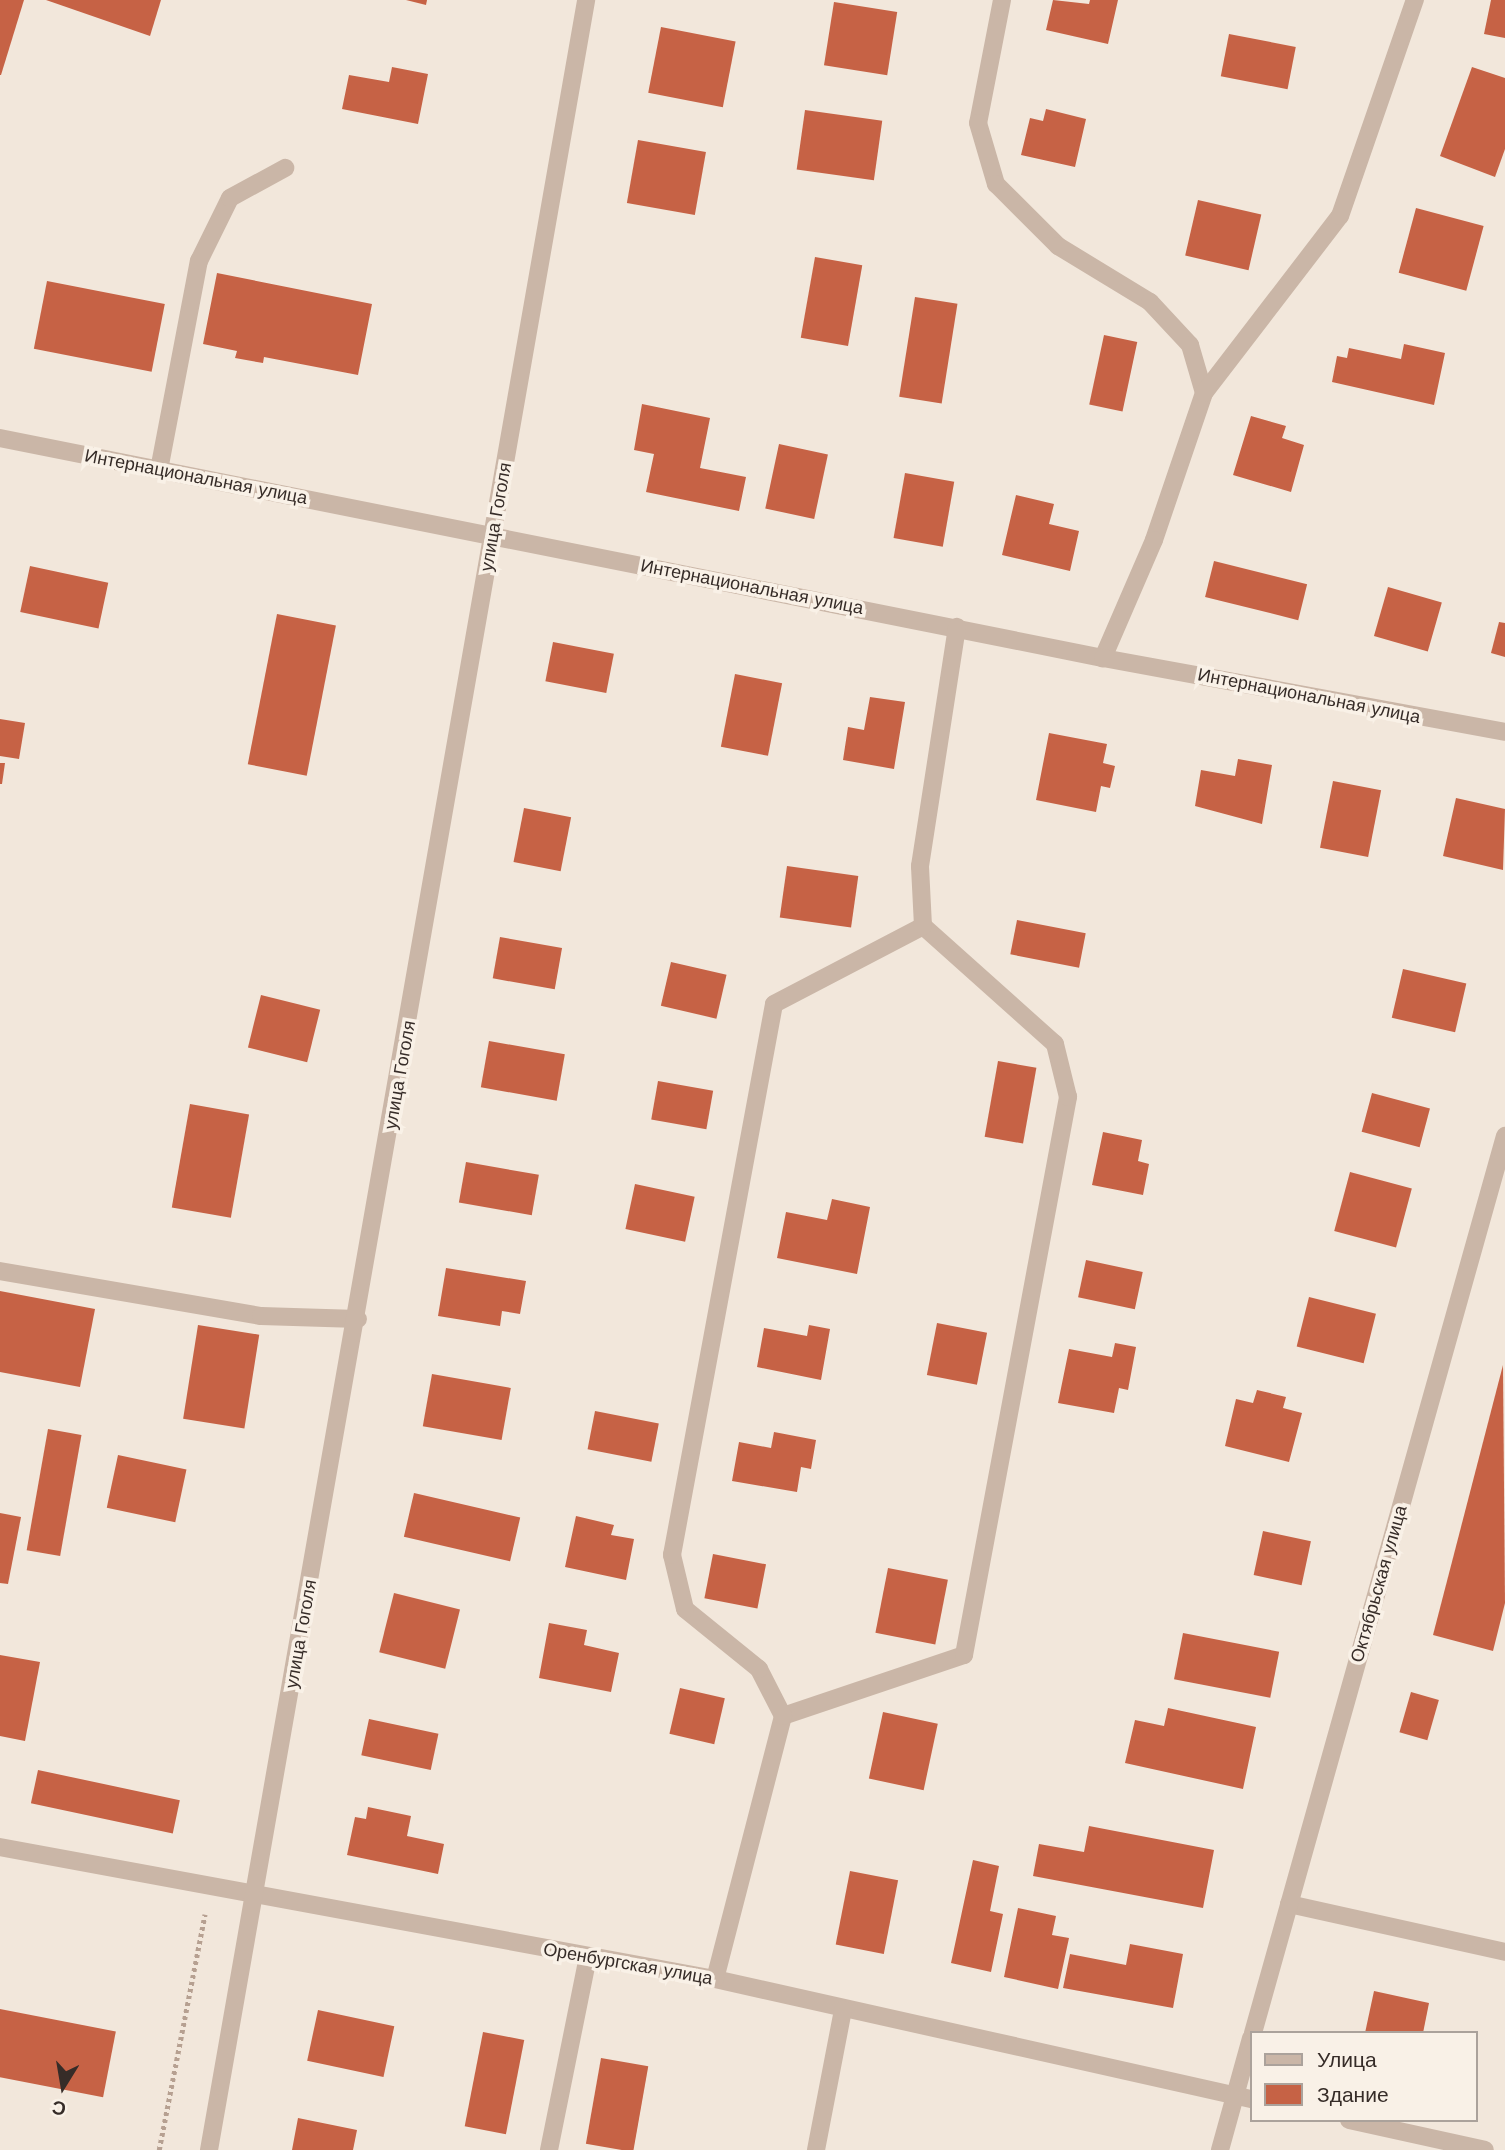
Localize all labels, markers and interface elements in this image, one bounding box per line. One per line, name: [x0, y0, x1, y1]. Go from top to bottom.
street label: Интернациональная улица: [83, 445, 309, 509]
street label: улица Гоголя: [476, 461, 516, 573]
street label: Интернациональная улица: [639, 555, 865, 619]
street label: Интернациональная улица: [1196, 664, 1422, 728]
street label: улица Гоголя: [380, 1019, 420, 1131]
street label: Октябрьская улица: [1346, 1503, 1412, 1665]
street label: улица Гоголя: [281, 1578, 321, 1690]
street label: Оренбургская улица: [542, 1938, 714, 1990]
legend: [1250, 2031, 1477, 2122]
text: Улица: [1317, 2047, 1377, 2072]
north arrow: [28, 2052, 98, 2122]
text: Здание: [1317, 2082, 1389, 2107]
text: С: [50, 2096, 68, 2121]

